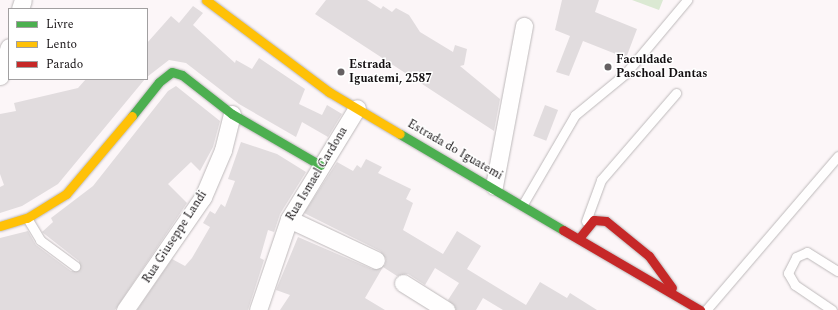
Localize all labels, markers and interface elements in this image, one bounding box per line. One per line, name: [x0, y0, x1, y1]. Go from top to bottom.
legend: [8, 8, 148, 80]
text: Livre: [46, 15, 74, 34]
text: Lento: [46, 35, 77, 54]
place label: Faculdade Paschoal Dantas: [616, 53, 708, 81]
text: Parado: [46, 55, 83, 74]
place label: Estrada Iguatemi, 2587: [349, 58, 432, 86]
marker: Faculdade Paschoal Dantas: [603, 62, 613, 72]
marker: Estrada Iguatemi, 2587: [336, 67, 346, 77]
street label: Estrada do Iguatemi: [405, 117, 505, 183]
street label: Rua Ismael Cardona: [283, 124, 351, 224]
street label: Rua Giuseppe Landi: [140, 188, 210, 286]

